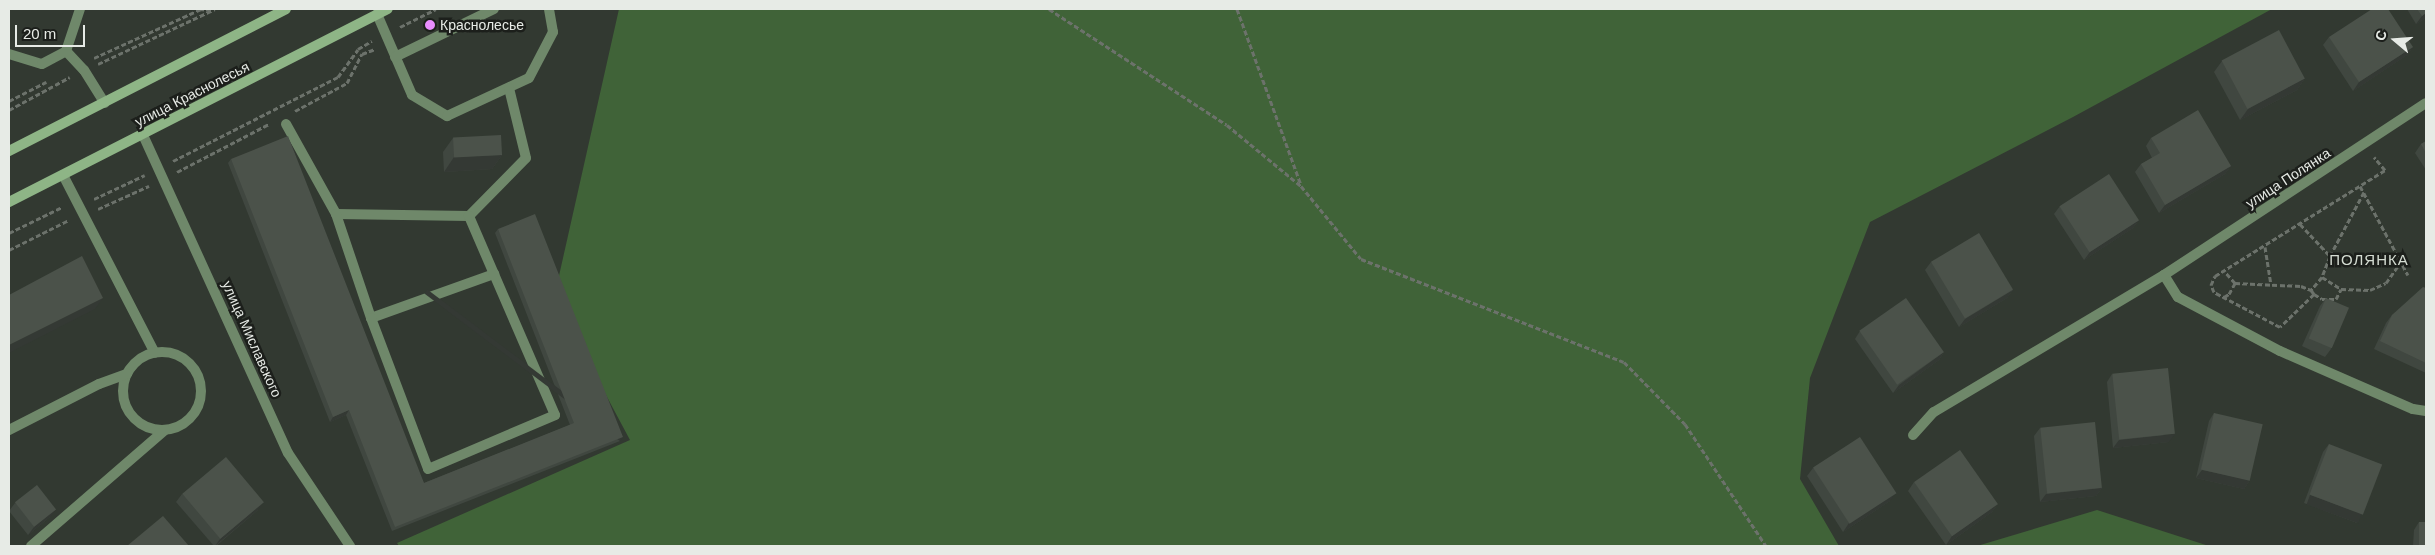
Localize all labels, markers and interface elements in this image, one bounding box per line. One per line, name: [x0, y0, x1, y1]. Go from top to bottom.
scale bar: [18, 15, 88, 47]
north arrow: [2370, 15, 2420, 65]
place label: Краснолесье: [440, 17, 524, 33]
marker: Краснолесье: [424, 19, 436, 31]
text: 20 m: [23, 25, 56, 42]
text: С: [2372, 28, 2390, 43]
street label: улица Краснолесья: [132, 58, 252, 130]
street label: улица Полянка: [2242, 144, 2334, 212]
district label: ПОЛЯНКА: [2328, 251, 2410, 269]
street label: улица Миславского: [219, 278, 285, 400]

